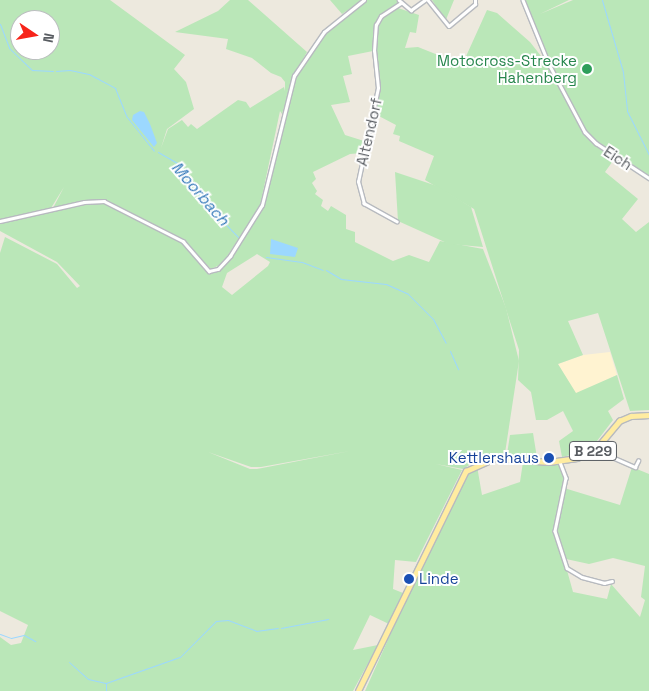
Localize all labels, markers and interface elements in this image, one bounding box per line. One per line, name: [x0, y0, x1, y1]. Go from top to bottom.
north arrow: [10, 10, 60, 60]
text: N: [39, 31, 58, 44]
place label: Motocross-Strecke Hahenberg: [437, 51, 577, 86]
marker: Motocross-Strecke Hahenberg: [581, 63, 593, 75]
street label: Altendorf: [352, 96, 386, 168]
street label: Eich: [600, 142, 636, 174]
water label: Moorbach: [167, 158, 233, 230]
road number: B 229: [568, 440, 618, 462]
place label: Kettlershaus: [449, 449, 539, 467]
marker: Kettlershaus: [543, 452, 555, 464]
place label: Linde: [419, 570, 459, 588]
marker: Linde: [403, 573, 415, 585]

